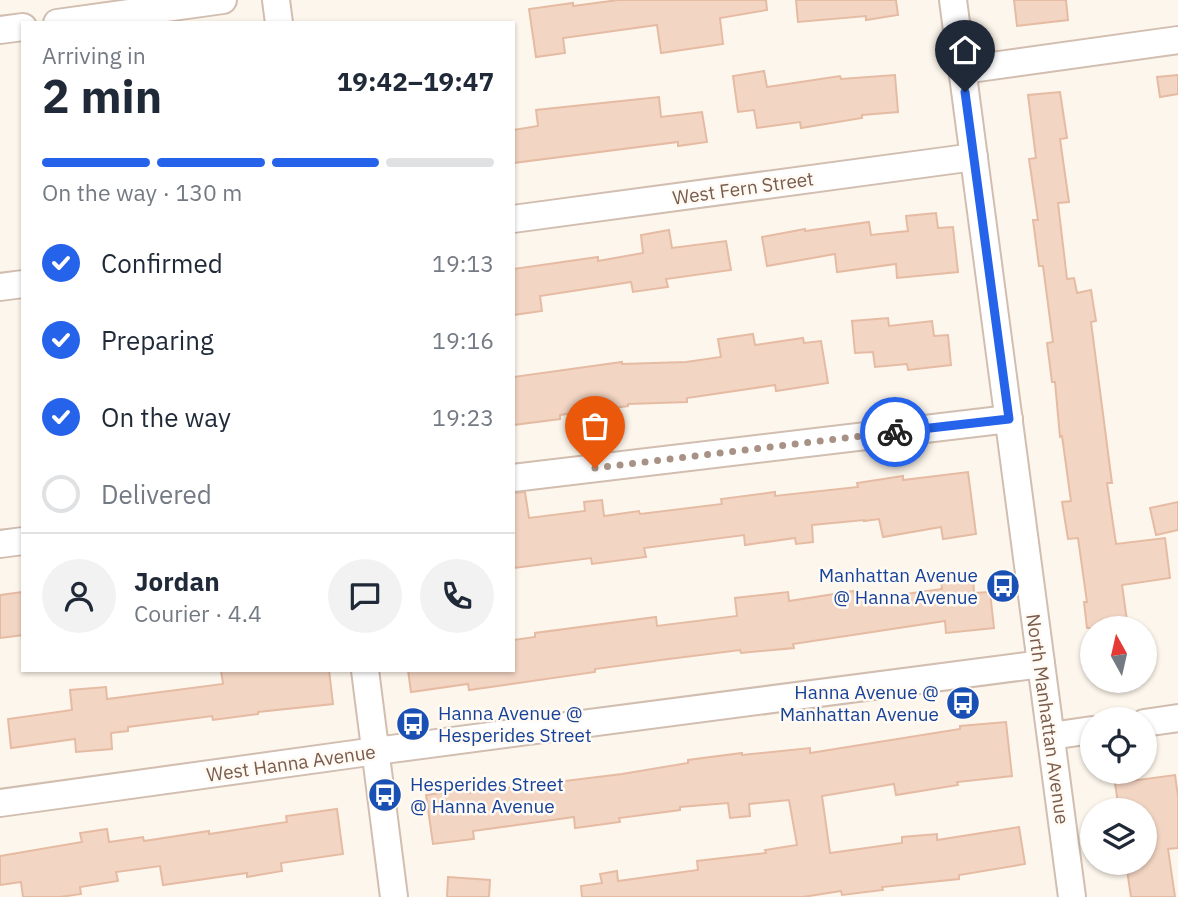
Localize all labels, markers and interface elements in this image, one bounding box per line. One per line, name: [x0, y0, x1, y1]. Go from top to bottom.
pin: [935, 20, 995, 92]
icon: home: [946, 31, 984, 69]
text: Arriving in: [42, 40, 146, 70]
text: 19:42–19:47: [337, 64, 494, 98]
text: 2 min: [42, 66, 162, 126]
street label: West Fern Street: [671, 166, 815, 210]
text: On the way · 130 m: [42, 177, 242, 207]
icon: check: [42, 244, 80, 282]
text: Confirmed: [101, 246, 223, 280]
text: 19:13: [432, 248, 494, 278]
icon: check: [42, 321, 80, 359]
text: Preparing: [101, 323, 214, 357]
text: 19:16: [432, 325, 494, 355]
pin: [565, 396, 625, 468]
courier: [860, 397, 930, 467]
icon: check: [42, 398, 80, 436]
text: On the way: [101, 400, 231, 434]
text: 19:23: [432, 402, 494, 432]
icon: bag: [576, 407, 614, 445]
icon: bike: [876, 413, 914, 451]
text: Delivered: [101, 477, 212, 511]
button: person: [42, 559, 116, 633]
button: chat: [328, 559, 402, 633]
button: phone: [420, 559, 494, 633]
place label: Manhattan Avenue @ Hanna Avenue: [819, 563, 978, 609]
text: Jordan: [134, 564, 220, 598]
bus stop icon: Manhattan Avenue @ Hanna Avenue: [984, 567, 1022, 605]
text: Courier · 4.4: [134, 598, 262, 628]
street label: North Manhattan Avenue: [1021, 612, 1075, 826]
north arrow: [1080, 616, 1157, 693]
map controls: [1080, 616, 1157, 875]
place label: Hanna Avenue @ Manhattan Avenue: [780, 680, 939, 726]
bus stop icon: Hanna Avenue @ Manhattan Avenue: [944, 684, 982, 722]
place label: Hanna Avenue @ Hesperides Street: [438, 701, 592, 747]
bus stop icon: Hanna Avenue @ Hesperides Street: [394, 705, 432, 743]
button: locate: [1080, 707, 1157, 784]
street label: West Hanna Avenue: [205, 739, 377, 787]
place label: Hesperides Street @ Hanna Avenue: [410, 772, 564, 818]
bus stop icon: Hesperides Street @ Hanna Avenue: [366, 776, 404, 814]
button: layers: [1080, 798, 1157, 875]

